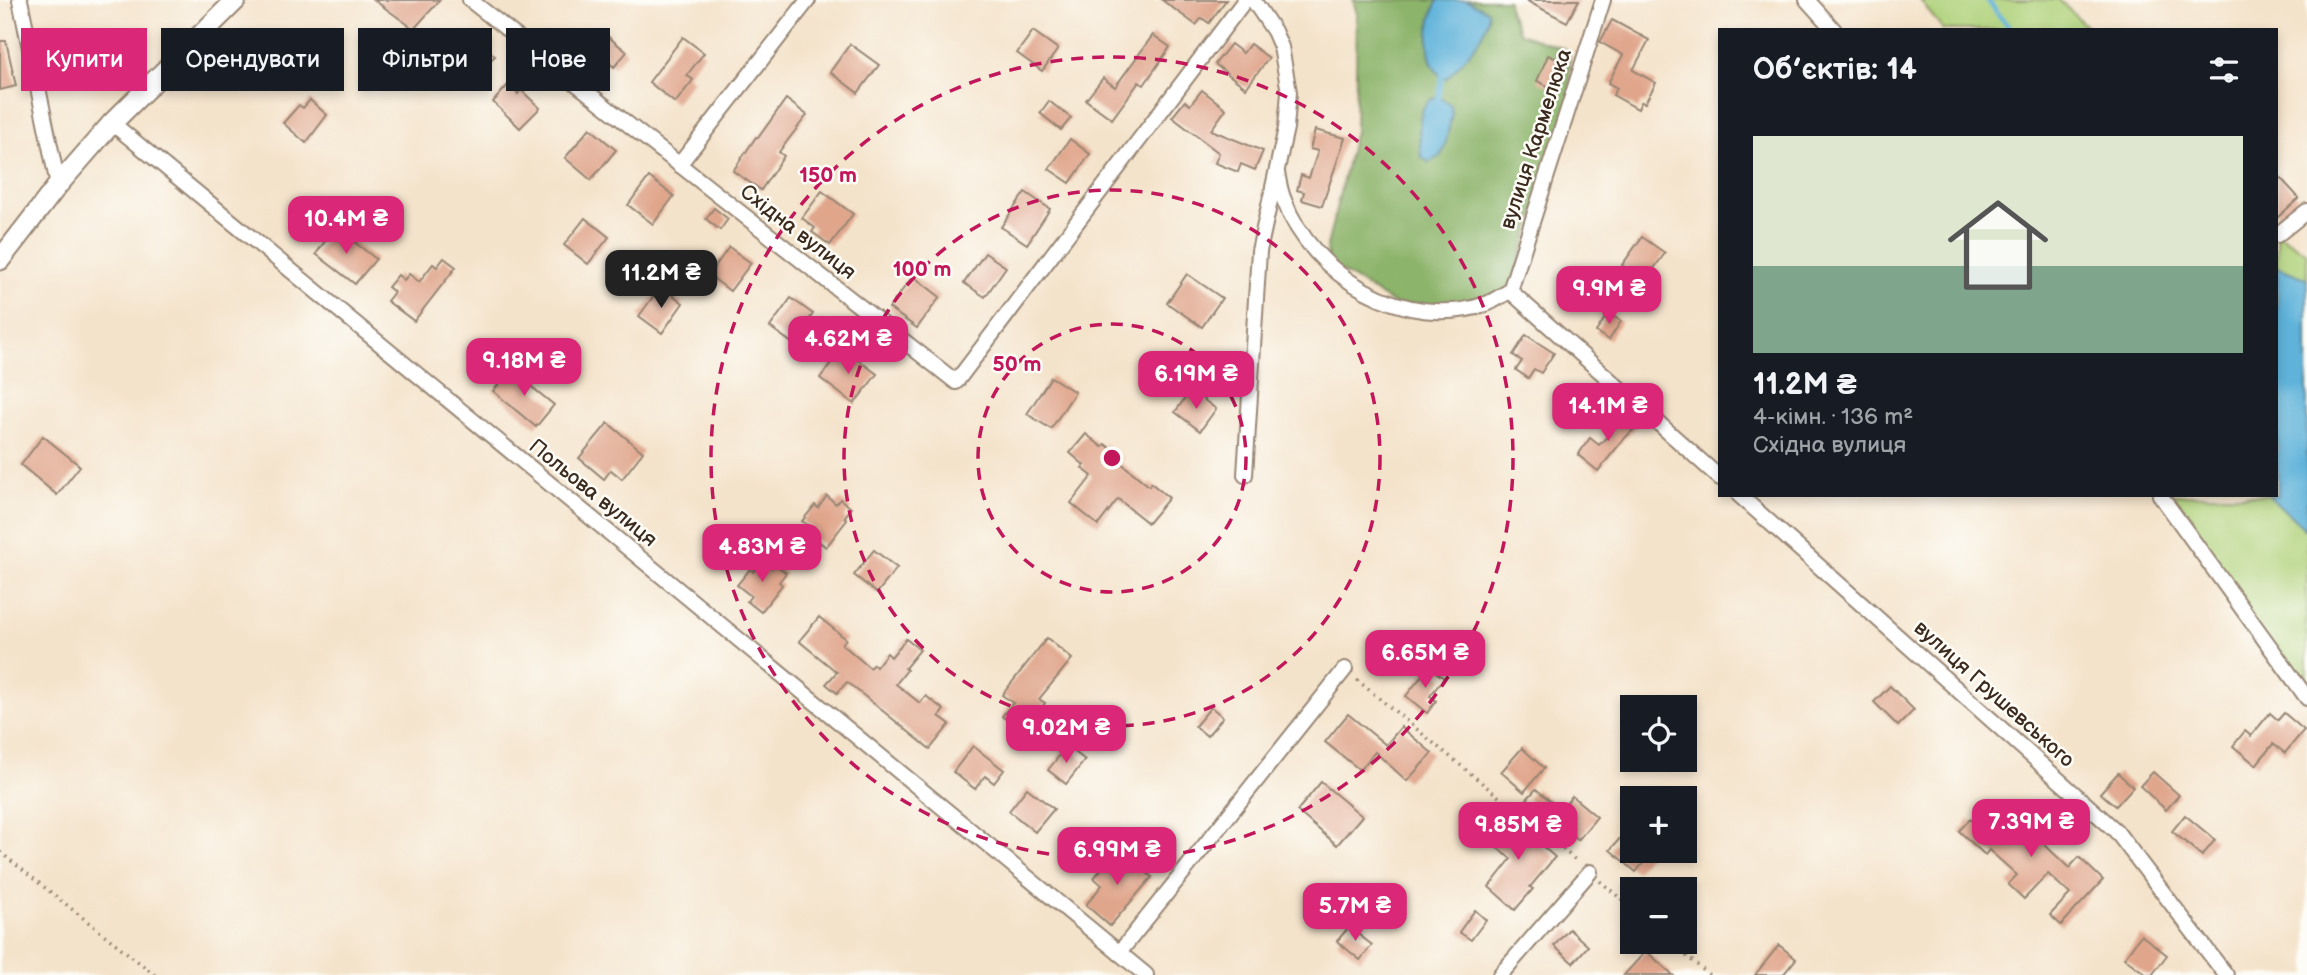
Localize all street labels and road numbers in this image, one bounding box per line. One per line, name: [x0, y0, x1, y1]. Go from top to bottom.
street label: вулиця Кармелюка: [1495, 45, 1577, 232]
street label: Східна вулиця: [735, 179, 861, 285]
street label: Польова вулиця: [524, 434, 662, 552]
street label: вулиця Грушевського: [1909, 615, 2079, 773]

